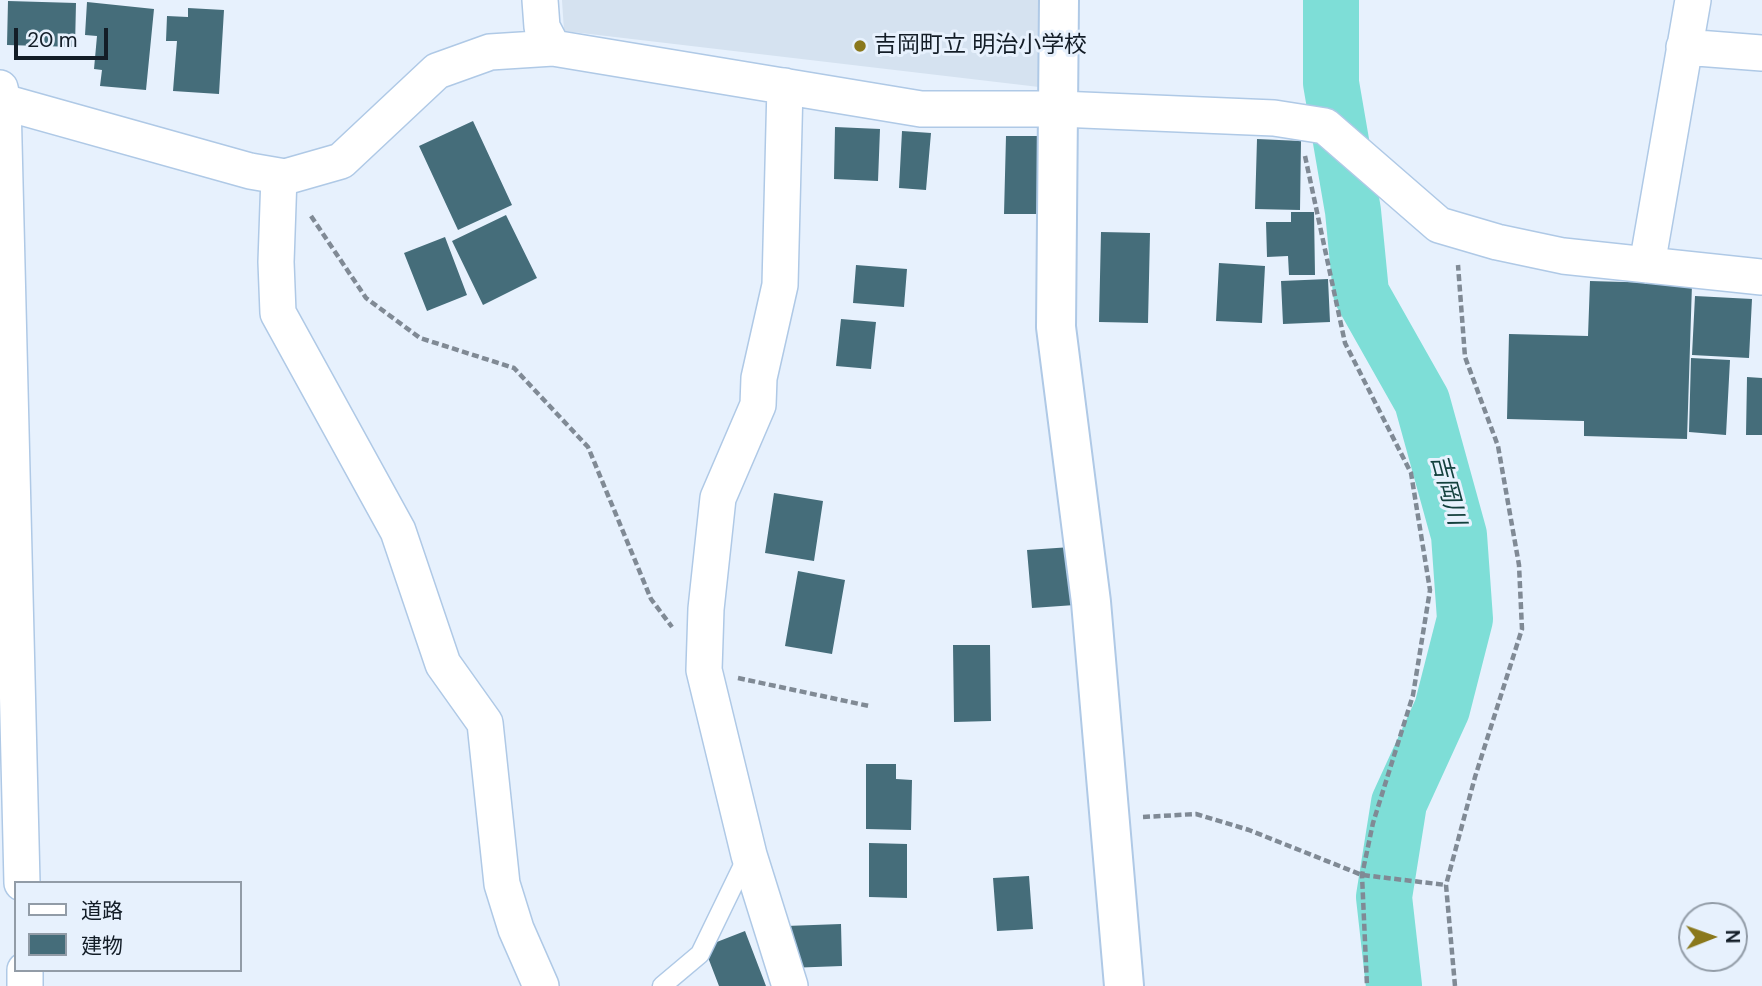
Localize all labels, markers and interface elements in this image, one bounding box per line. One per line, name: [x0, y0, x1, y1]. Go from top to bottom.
scale bar: [18, 14, 112, 58]
text: 20 m: [27, 26, 78, 54]
place label: 吉岡町立 明治小学校: [874, 32, 1087, 60]
marker: 吉岡町立 明治小学校: [852, 38, 868, 54]
water label: 吉岡川: [1424, 451, 1470, 529]
legend: [14, 881, 242, 972]
text: 道路: [81, 897, 123, 925]
north arrow: [1678, 902, 1748, 972]
text: N: [1720, 930, 1745, 944]
text: 建物: [81, 932, 123, 960]

